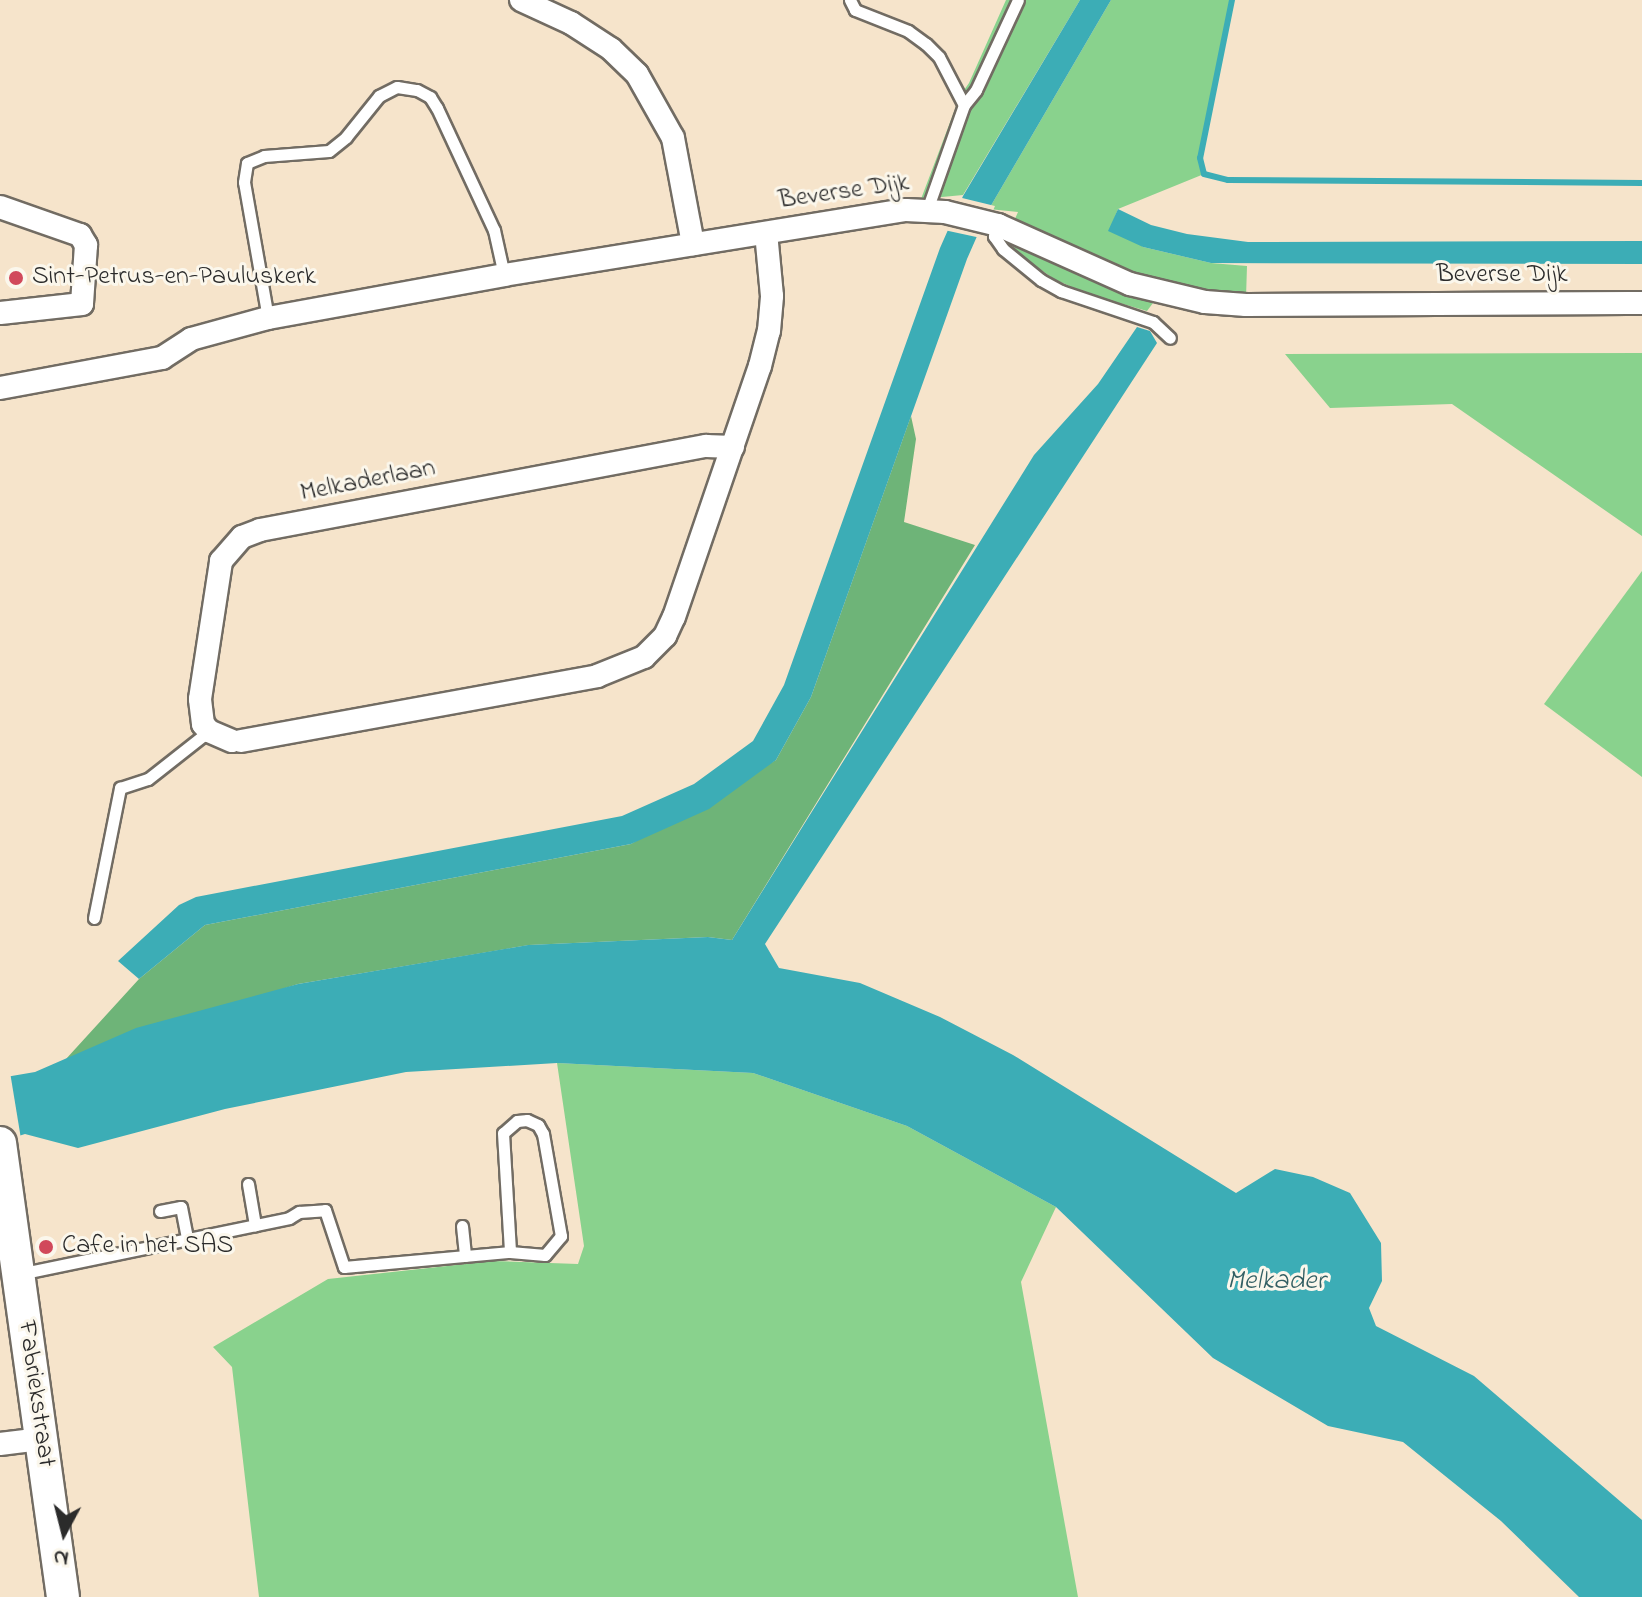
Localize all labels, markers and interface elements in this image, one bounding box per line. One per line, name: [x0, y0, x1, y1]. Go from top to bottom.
street label: Beverse Dijk: [777, 168, 911, 218]
street label: Beverse Dijk: [1436, 260, 1568, 292]
place label: Sint-Petrus-en-Pauluskerk: [32, 262, 316, 294]
marker: Sint-Petrus-en-Pauluskerk: [7, 269, 25, 287]
street label: Melkaderlaan: [298, 454, 438, 510]
place label: Cafe in het SAS: [62, 1231, 233, 1263]
marker: Cafe in het SAS: [37, 1238, 55, 1256]
water label: Melkader: [1227, 1265, 1325, 1299]
street label: Fabriekstraat: [9, 1319, 61, 1469]
north arrow: [24, 1493, 104, 1573]
text: N: [52, 1540, 70, 1574]

